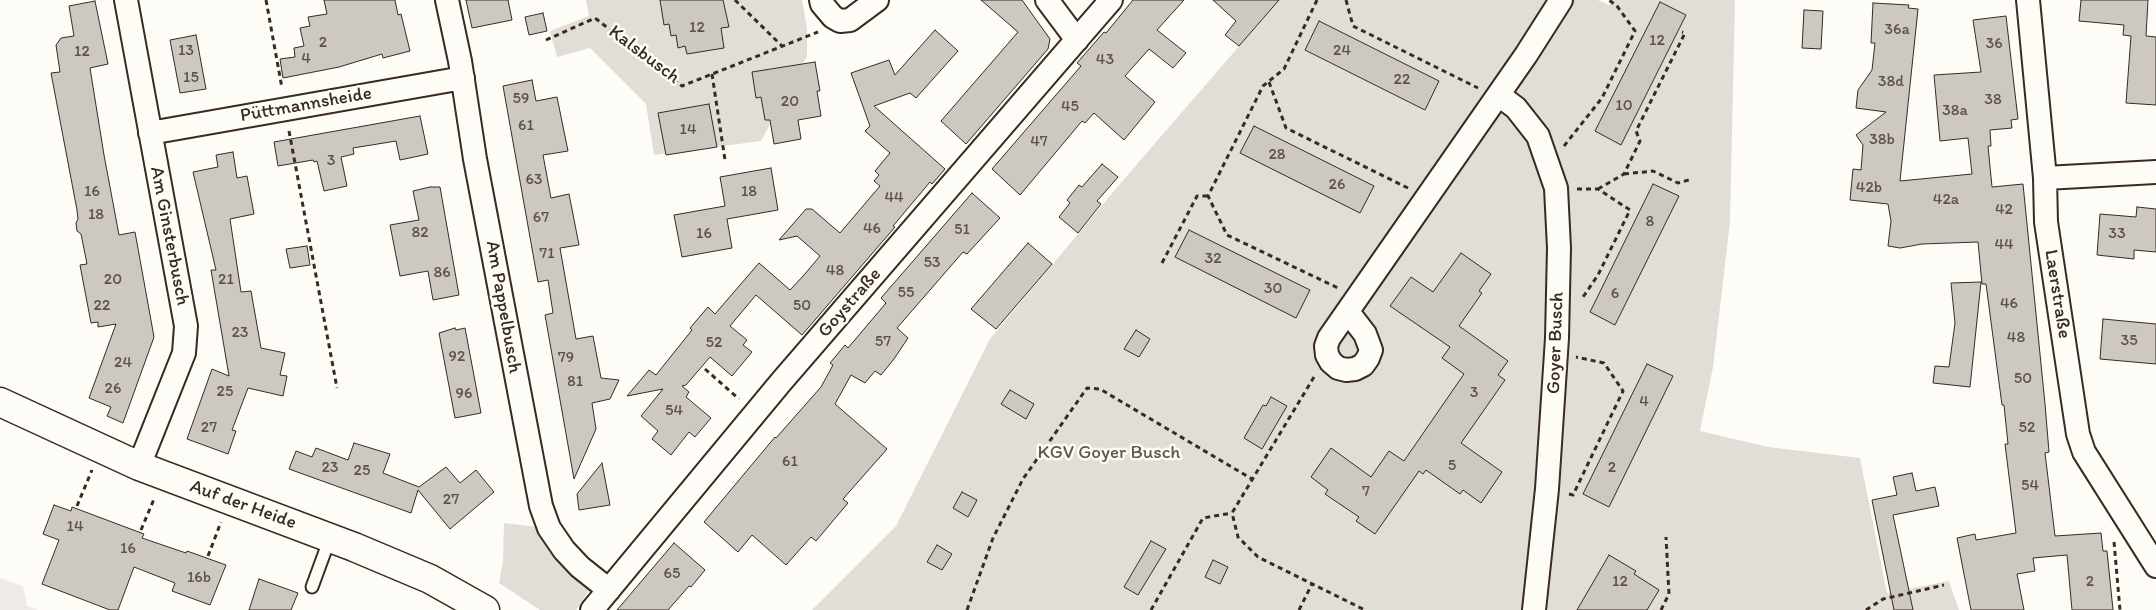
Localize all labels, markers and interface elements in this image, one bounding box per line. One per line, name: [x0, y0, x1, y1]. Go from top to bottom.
house number: 12: [689, 18, 705, 38]
house number: 36a: [1884, 20, 1910, 40]
street label: Kalsbusch: [604, 21, 684, 89]
house number: 12: [1649, 31, 1665, 51]
house number: 2: [319, 33, 327, 53]
house number: 36: [1985, 34, 2003, 54]
house number: 13: [178, 41, 194, 61]
house number: 24: [1333, 41, 1351, 61]
house number: 12: [74, 42, 90, 62]
house number: 4: [301, 49, 311, 69]
house number: 43: [1096, 50, 1114, 70]
house number: 15: [183, 68, 199, 88]
house number: 22: [1394, 70, 1410, 90]
house number: 38d: [1878, 72, 1904, 92]
street label: Püttmannsheide: [238, 82, 374, 128]
house number: 59: [513, 89, 529, 109]
house number: 38: [1984, 90, 2002, 110]
house number: 20: [781, 92, 799, 112]
house number: 10: [1615, 96, 1633, 116]
house number: 45: [1061, 97, 1079, 117]
house number: 38a: [1942, 101, 1968, 121]
house number: 61: [518, 116, 534, 136]
house number: 14: [679, 120, 697, 140]
house number: 38b: [1869, 130, 1895, 150]
house number: 47: [1030, 132, 1048, 152]
house number: 28: [1268, 145, 1286, 165]
house number: 3: [327, 151, 335, 171]
street label: Am Ginsterbusch: [144, 165, 194, 307]
house number: 63: [525, 170, 543, 190]
house number: 26: [1329, 175, 1345, 195]
house number: 42b: [1856, 178, 1882, 198]
house number: 16: [84, 182, 100, 202]
house number: 18: [741, 182, 757, 202]
house number: 44: [884, 188, 904, 208]
house number: 42a: [1933, 190, 1959, 210]
house number: 42: [1995, 200, 2013, 220]
house number: 18: [88, 205, 104, 225]
house number: 67: [533, 208, 549, 228]
house number: 8: [1646, 212, 1654, 232]
house number: 46: [863, 219, 881, 239]
house number: 51: [954, 220, 970, 240]
house number: 82: [411, 223, 429, 243]
house number: 16: [696, 224, 712, 244]
house number: 33: [2108, 224, 2126, 244]
house number: 44: [1994, 235, 2014, 255]
street label: Am Pappelbusch: [480, 239, 526, 375]
house number: 71: [539, 244, 555, 264]
street label: Laerstraße: [2039, 248, 2075, 340]
house number: 32: [1204, 249, 1222, 269]
house number: 53: [923, 253, 941, 273]
house number: 48: [826, 261, 844, 281]
house number: 86: [433, 263, 451, 283]
street label: Goystraße: [813, 263, 887, 343]
house number: 20: [104, 270, 122, 290]
house number: 21: [218, 270, 234, 290]
house number: 30: [1264, 279, 1282, 299]
house number: 55: [898, 283, 914, 303]
house number: 6: [1611, 284, 1619, 304]
street label: Goyer Busch: [1543, 292, 1569, 394]
house number: 46: [2000, 294, 2018, 314]
house number: 22: [94, 296, 110, 316]
house number: 50: [793, 296, 811, 316]
house number: 23: [231, 323, 249, 343]
house number: 48: [2007, 328, 2025, 348]
house number: 35: [2120, 331, 2138, 351]
house number: 57: [875, 332, 891, 352]
house number: 52: [706, 333, 722, 353]
house number: 92: [449, 347, 465, 367]
house number: 79: [558, 348, 574, 368]
house number: 24: [114, 353, 132, 373]
house number: 50: [2014, 369, 2032, 389]
house number: 81: [567, 372, 583, 392]
house number: 26: [105, 379, 121, 399]
house number: 25: [217, 382, 233, 402]
house number: 3: [1470, 383, 1478, 403]
house number: 96: [456, 384, 472, 404]
house number: 4: [1639, 392, 1649, 412]
house number: 54: [665, 401, 683, 421]
house number: 27: [201, 418, 217, 438]
house number: 52: [2019, 418, 2035, 438]
park label: KGV Goyer Busch: [1038, 442, 1180, 464]
house number: 61: [782, 452, 798, 472]
house number: 5: [1448, 456, 1456, 476]
house number: 23: [321, 458, 339, 478]
house number: 2: [1608, 458, 1616, 478]
house number: 25: [354, 461, 370, 481]
street label: Auf der Heide: [187, 475, 299, 535]
house number: 54: [2021, 476, 2039, 496]
house number: 7: [1362, 482, 1370, 502]
house number: 27: [443, 490, 459, 510]
house number: 14: [66, 517, 84, 537]
house number: 16: [120, 539, 136, 559]
house number: 65: [664, 564, 680, 584]
house number: 16b: [187, 568, 211, 588]
house number: 12: [1612, 572, 1628, 592]
house number: 2: [2086, 572, 2094, 592]

